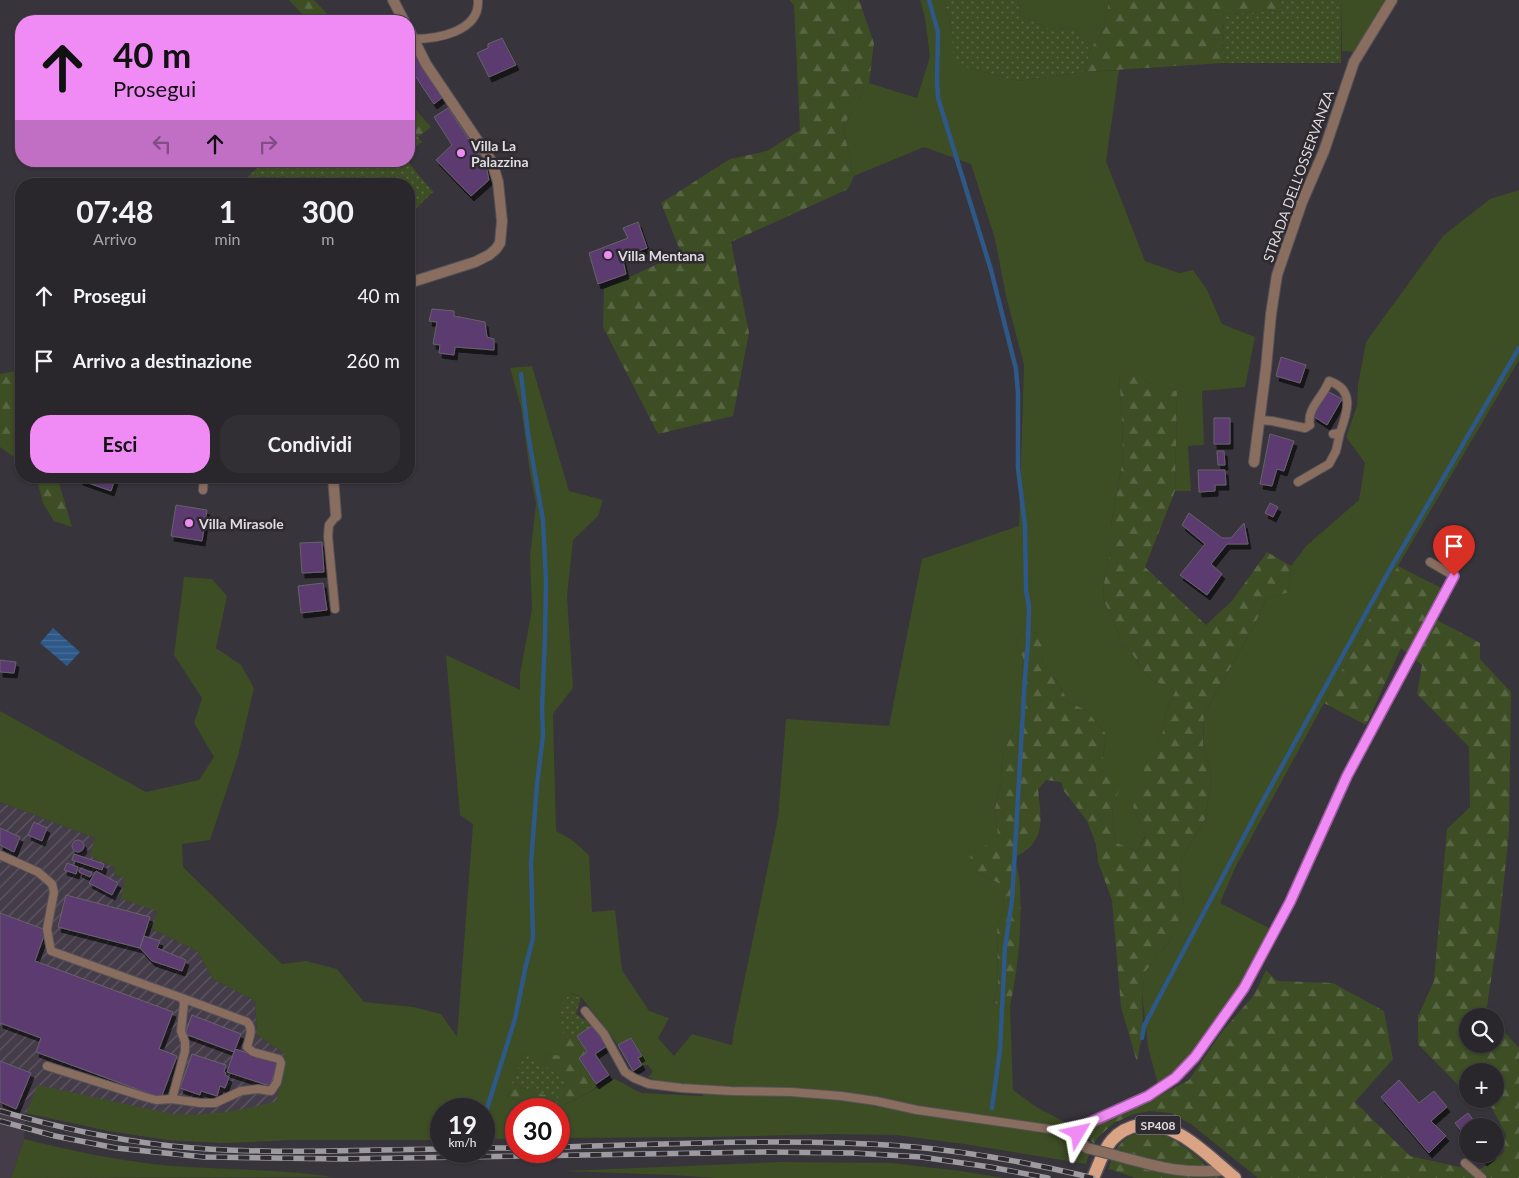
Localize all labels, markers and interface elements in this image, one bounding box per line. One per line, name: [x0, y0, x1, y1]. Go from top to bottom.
text: 40 m: [113, 33, 191, 75]
icon: ahead: [30, 35, 95, 100]
text: Prosegui: [113, 75, 196, 102]
street label: STRADA DELL'OSSERVANZA: [1259, 87, 1337, 264]
icon: left: [148, 130, 176, 158]
icon: ahead: [201, 130, 229, 158]
icon: right: [254, 130, 282, 158]
place label: Villa La Palazzina: [470, 137, 529, 170]
marker: Villa La Palazzina: [455, 147, 467, 159]
text: 07:48: [76, 193, 153, 229]
text: 1: [219, 193, 236, 229]
text: 300: [302, 193, 354, 229]
text: Arrivo: [93, 229, 136, 248]
text: min: [215, 229, 241, 248]
text: m: [321, 229, 334, 248]
place label: Villa Mentana: [617, 247, 704, 264]
marker: Villa Mentana: [602, 249, 614, 261]
icon: ahead: [30, 282, 58, 310]
text: Prosegui: [73, 284, 146, 307]
text: 40 m: [357, 284, 400, 307]
icon: arrive: [30, 347, 58, 375]
text: Arrivo a destinazione: [73, 349, 252, 372]
text: 260 m: [346, 349, 400, 372]
button: Esci: [30, 415, 210, 473]
button: Condividi: [220, 415, 400, 473]
place label: Villa Mirasole: [198, 515, 284, 532]
marker: Villa Mirasole: [183, 517, 195, 529]
pin: [1433, 525, 1475, 576]
icon: arrive: [1440, 532, 1468, 560]
map controls: [1459, 1008, 1504, 1163]
button: search: [1459, 1008, 1504, 1053]
button: +: [1459, 1063, 1504, 1108]
speed limit sign: 30: [505, 1098, 570, 1163]
position arrow: [1051, 1106, 1103, 1158]
text: 19: [448, 1109, 477, 1139]
road number: SP408: [1136, 1116, 1180, 1134]
button: −: [1459, 1118, 1504, 1163]
text: km/h: [448, 1135, 477, 1150]

